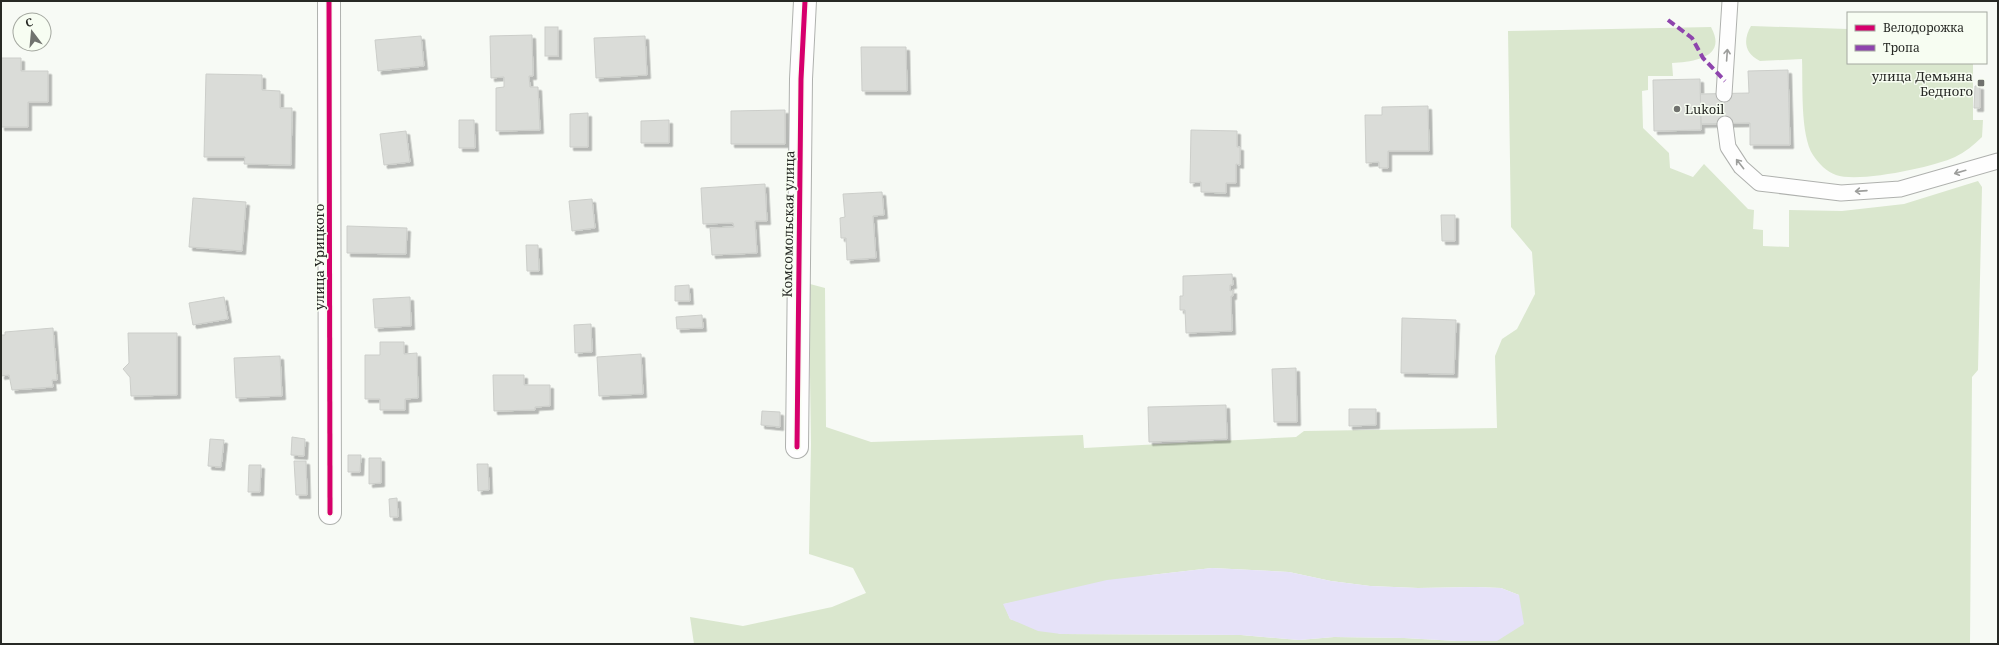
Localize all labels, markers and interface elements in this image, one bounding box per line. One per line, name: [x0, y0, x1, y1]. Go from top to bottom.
north arrow: [12, 12, 52, 52]
legend: [1847, 12, 1987, 64]
text: С: [24, 14, 35, 30]
text: Велодорожка: [1883, 19, 1964, 36]
text: Тропа: [1883, 39, 1920, 56]
one-way arrow: [1723, 49, 1730, 62]
place label: улица Демьяна Бедного: [1872, 67, 1973, 100]
marker: улица Демьяна Бедного: [1976, 78, 1986, 88]
place label: Lukoil: [1685, 100, 1724, 118]
marker: Lukoil: [1672, 104, 1682, 114]
street label: Комсомольская улица: [778, 150, 798, 298]
one-way arrow: [1735, 158, 1744, 169]
one-way arrow: [1954, 169, 1967, 176]
one-way arrow: [1855, 188, 1868, 195]
street label: улица Урицкого: [310, 204, 328, 310]

